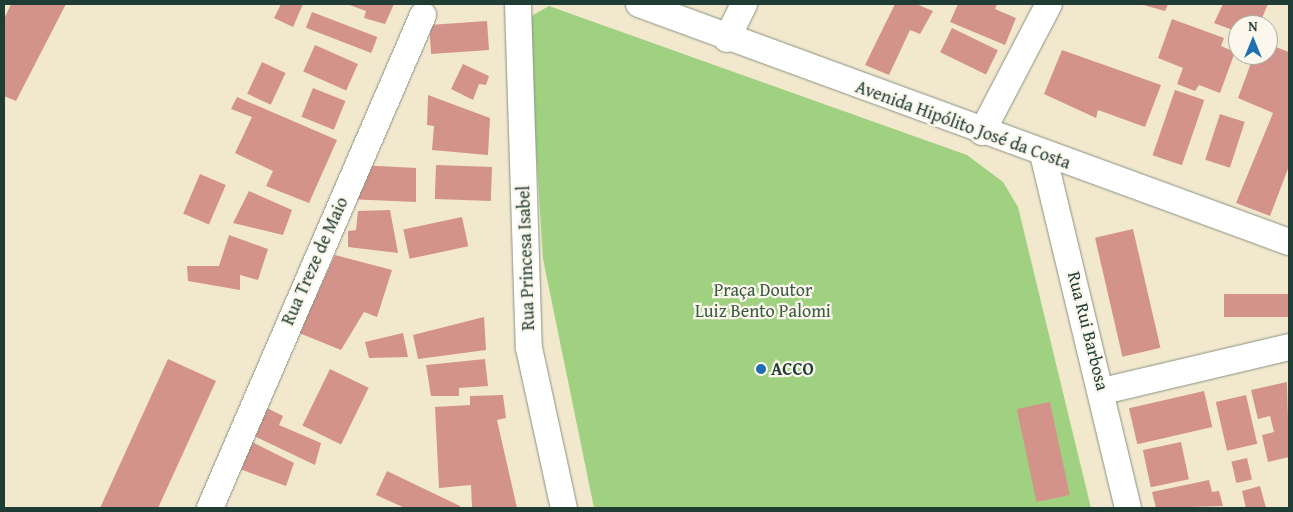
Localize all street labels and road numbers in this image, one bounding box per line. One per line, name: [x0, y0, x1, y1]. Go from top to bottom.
street label: Avenida Hipólito José da Costa: [853, 76, 1073, 174]
street label: Rua Princesa Isabel: [513, 185, 539, 331]
street label: Rua Treze de Maio: [277, 194, 353, 328]
street label: Rua Rui Barbosa: [1063, 269, 1113, 393]

